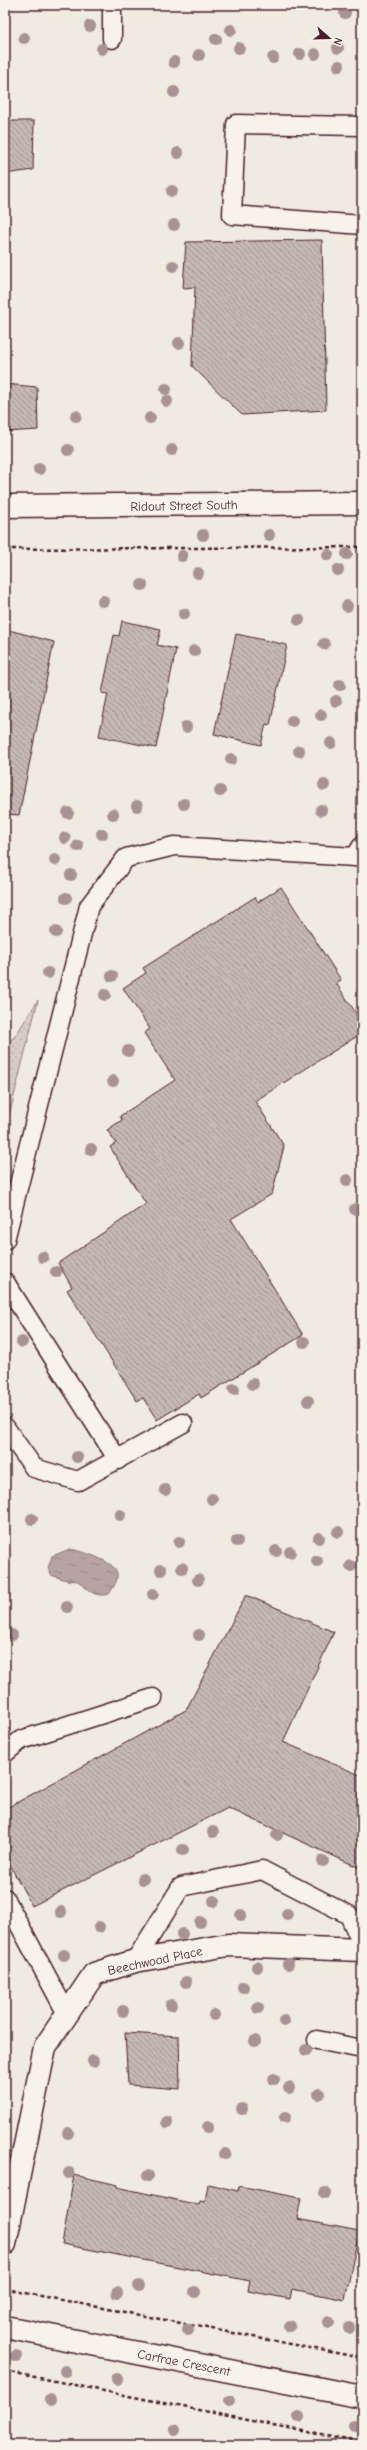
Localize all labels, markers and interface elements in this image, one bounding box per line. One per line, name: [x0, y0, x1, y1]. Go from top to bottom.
north arrow: [309, 18, 349, 58]
text: N: [331, 36, 345, 47]
street label: Ridout Street South: [130, 497, 238, 514]
street label: Beechwood Place: [106, 1943, 204, 1978]
street label: Carfrae Crescent: [136, 2346, 233, 2379]

